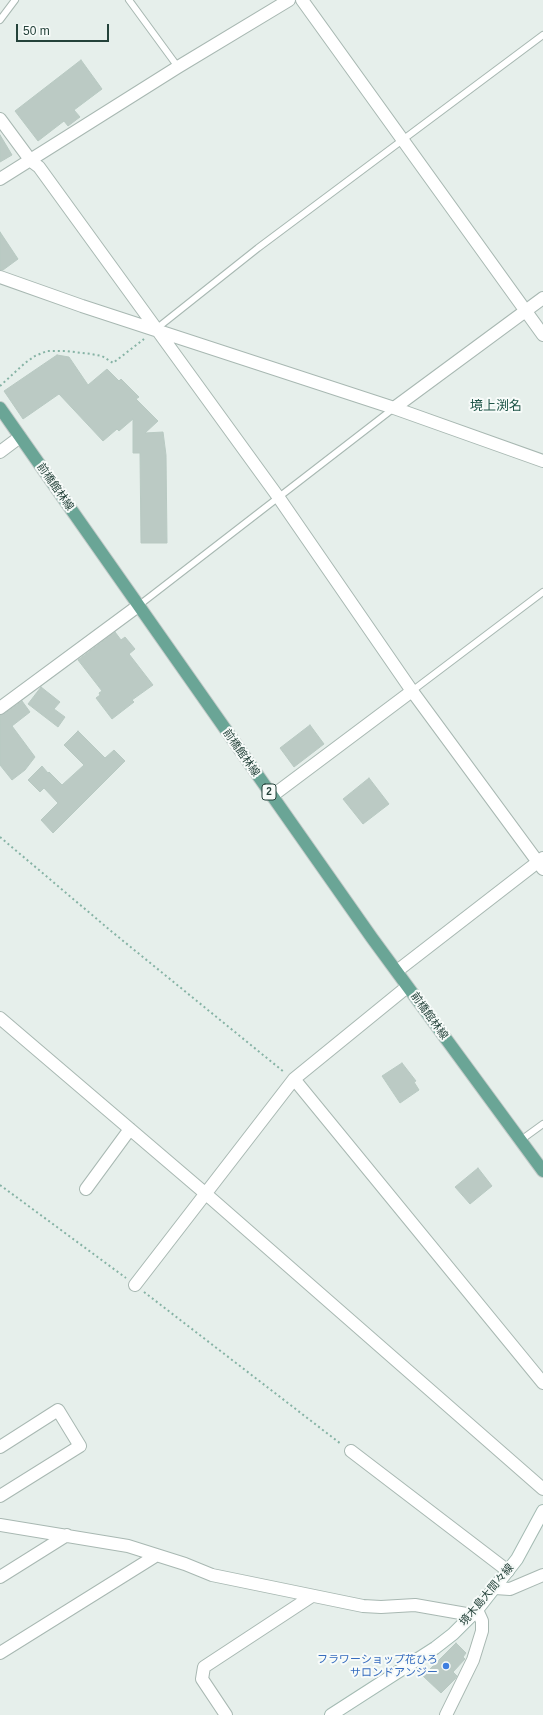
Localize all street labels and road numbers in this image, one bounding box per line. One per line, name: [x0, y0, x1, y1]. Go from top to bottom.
street label: 前橋館林線: [34, 461, 76, 513]
street label: 前橋館林線: [220, 727, 262, 779]
road number: 2: [262, 784, 276, 800]
street label: 前橋館林線: [407, 990, 451, 1042]
street label: 境木島大間々線: [457, 1561, 517, 1629]

